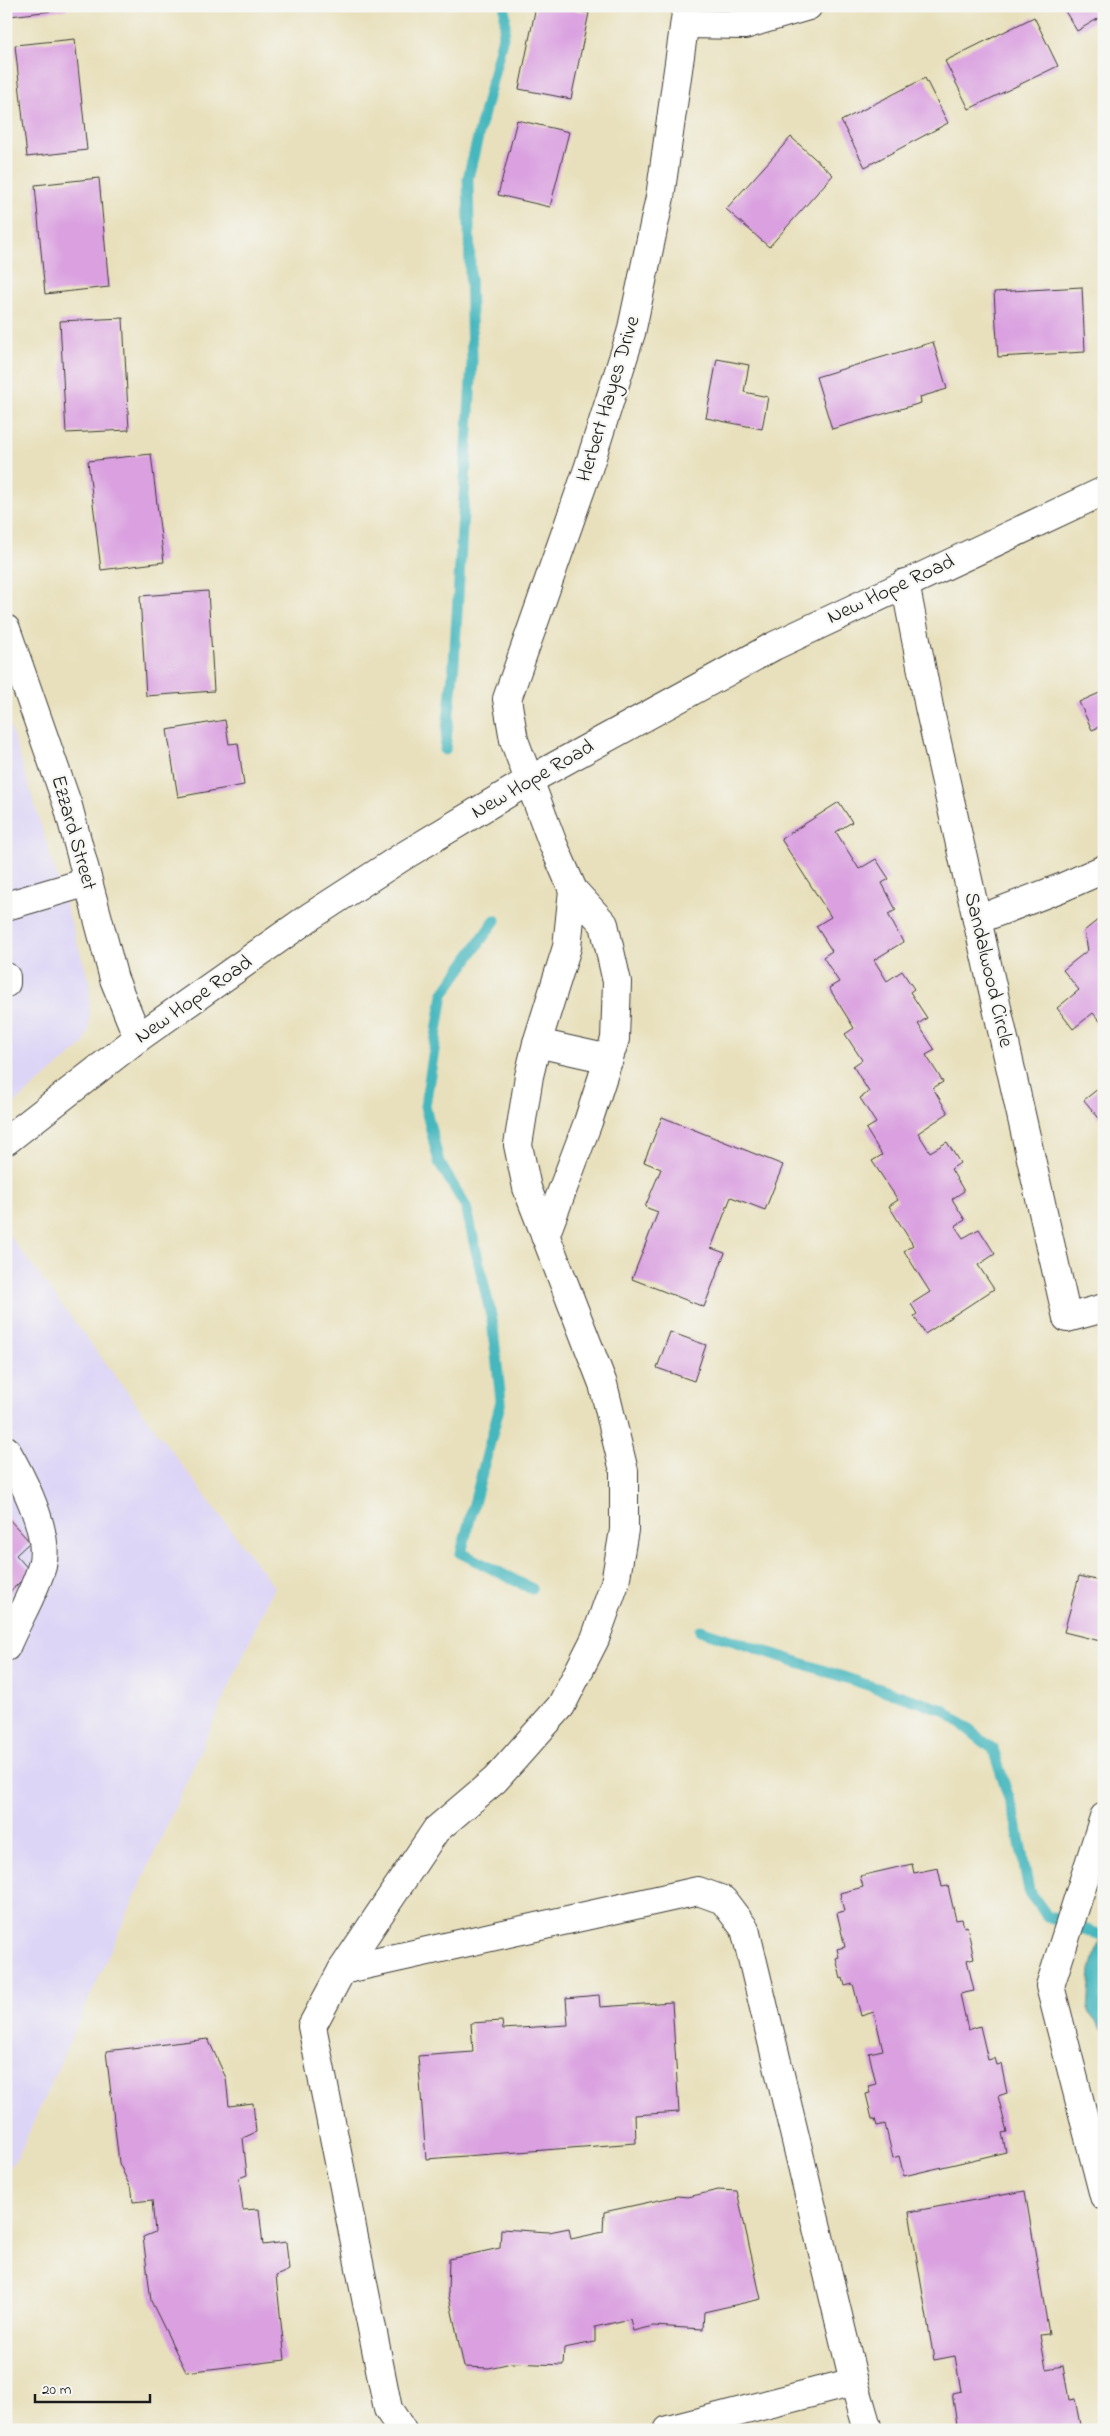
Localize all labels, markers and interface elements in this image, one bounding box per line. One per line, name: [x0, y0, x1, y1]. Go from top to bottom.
street label: Herbert Hayes Drive: [570, 312, 651, 486]
street label: New Hope Road: [822, 547, 960, 633]
street label: New Hope Road: [466, 733, 600, 827]
street label: Ezzard Street: [42, 772, 104, 894]
street label: Sandalwood Circle: [956, 889, 1021, 1051]
street label: New Hope Road: [129, 948, 259, 1052]
scale bar: [35, 2371, 150, 2403]
text: 20 m: [42, 2379, 72, 2401]

